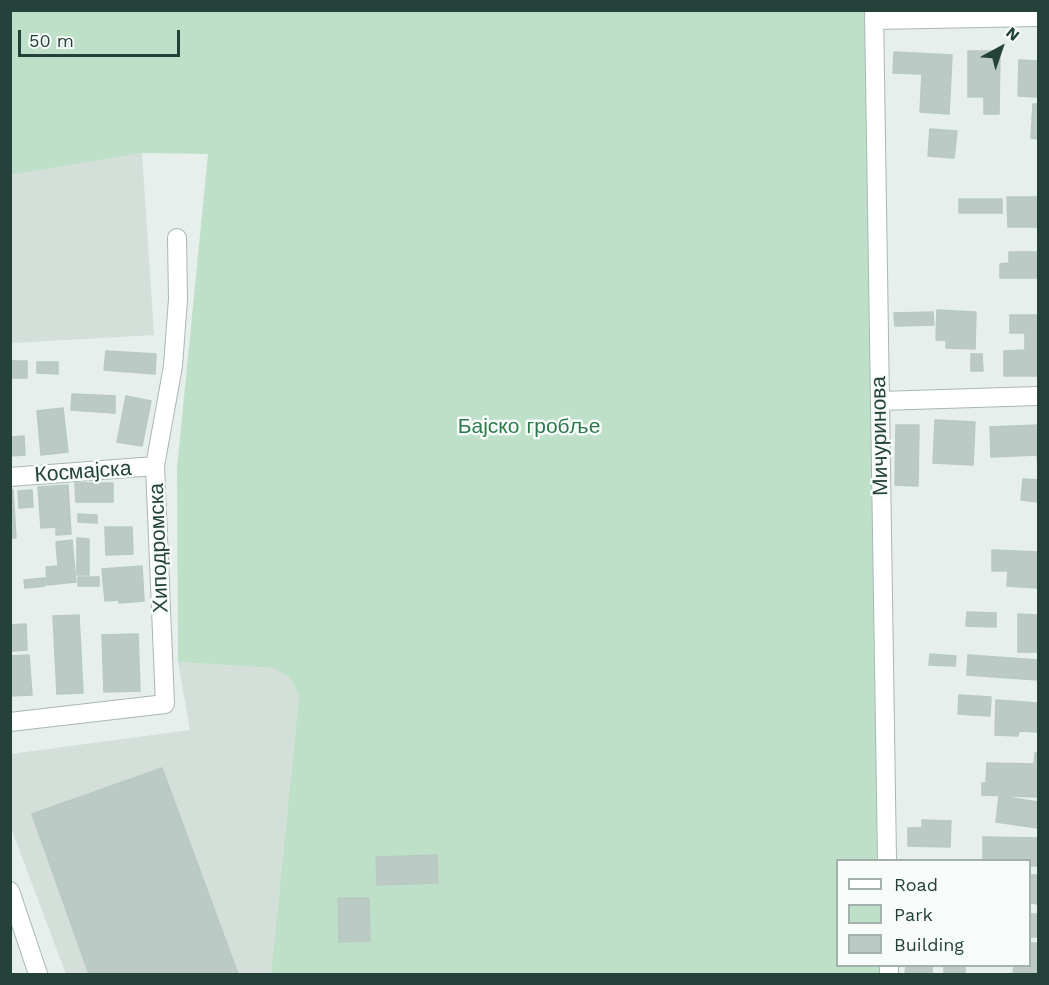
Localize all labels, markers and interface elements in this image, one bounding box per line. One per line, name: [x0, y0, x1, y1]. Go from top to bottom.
scale bar: [21, 18, 183, 56]
north arrow: [971, 18, 1031, 78]
text: N: [1002, 23, 1024, 45]
text: 50 m: [29, 30, 74, 51]
street label: Мичуринова: [866, 376, 894, 496]
park label: Бајско гробље: [458, 414, 600, 440]
street label: Космајска: [34, 456, 132, 488]
street label: Хиподромска: [144, 482, 174, 614]
legend: [836, 859, 1031, 967]
text: Road: [894, 874, 938, 895]
text: Park: [894, 904, 933, 925]
text: Building: [894, 934, 964, 955]

